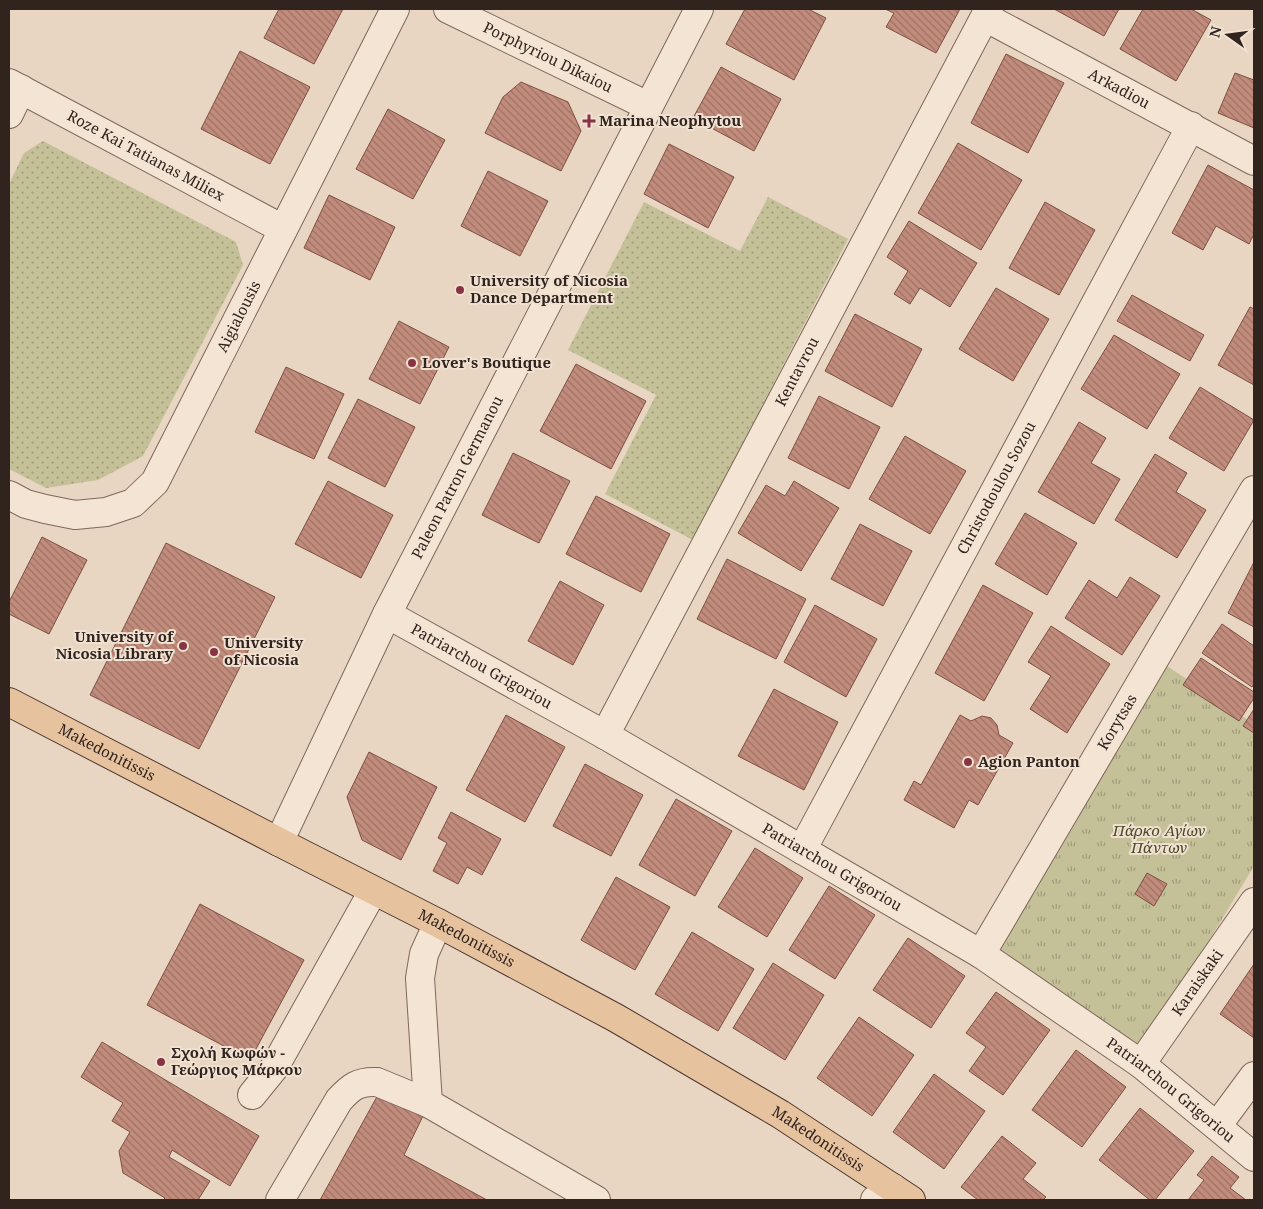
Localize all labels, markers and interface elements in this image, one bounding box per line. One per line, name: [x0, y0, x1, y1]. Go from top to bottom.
north arrow: [1203, 10, 1253, 60]
street label: Porphyriou Dikaiou: [480, 17, 617, 97]
text: N: [1204, 24, 1225, 39]
street label: Arkadiou: [1085, 63, 1154, 113]
street label: Roze Kai Tatianas Miliex: [64, 105, 229, 205]
place label: Marina Neophytou: [599, 110, 741, 130]
marker: Marina Neophytou: [583, 115, 595, 127]
place label: University of Nicosia Dance Department: [470, 270, 628, 307]
street label: Aigialousis: [211, 277, 265, 355]
marker: University of Nicosia Dance Department: [454, 284, 466, 296]
street label: Kentavrou: [770, 333, 823, 409]
place label: Lover's Boutique: [422, 352, 551, 372]
marker: Lover's Boutique: [406, 357, 418, 369]
street label: Paleon Patron Germanou: [406, 392, 507, 562]
street label: Christodoulou Sozou: [952, 417, 1040, 557]
street label: Patriarchou Grigoriou: [408, 618, 557, 713]
place label: University of Nicosia Library: [55, 626, 175, 663]
place label: University of Nicosia: [224, 632, 304, 669]
marker: University of Nicosia Library: [177, 640, 189, 652]
marker: University of Nicosia: [208, 646, 220, 658]
street label: Korytsas: [1092, 690, 1141, 753]
street label: Makedonitissis: [55, 718, 159, 785]
place label: Agion Panton: [978, 751, 1080, 771]
marker: Agion Panton: [962, 756, 974, 768]
street label: Patriarchou Grigoriou: [759, 818, 906, 915]
park label: Πάρκο Αγίων Πάντων: [1112, 820, 1205, 857]
street label: Makedonitissis: [415, 904, 519, 971]
street label: Karaiskaki: [1167, 945, 1227, 1019]
street label: Patriarchou Grigoriou: [1103, 1032, 1240, 1147]
place label: Σχολή Κωφών - Γεώργιος Μάρκου: [171, 1042, 302, 1079]
marker: Σχολή Κωφών - Γεώργιος Μάρκου: [155, 1056, 167, 1068]
street label: Makedonitissis: [769, 1101, 869, 1176]

